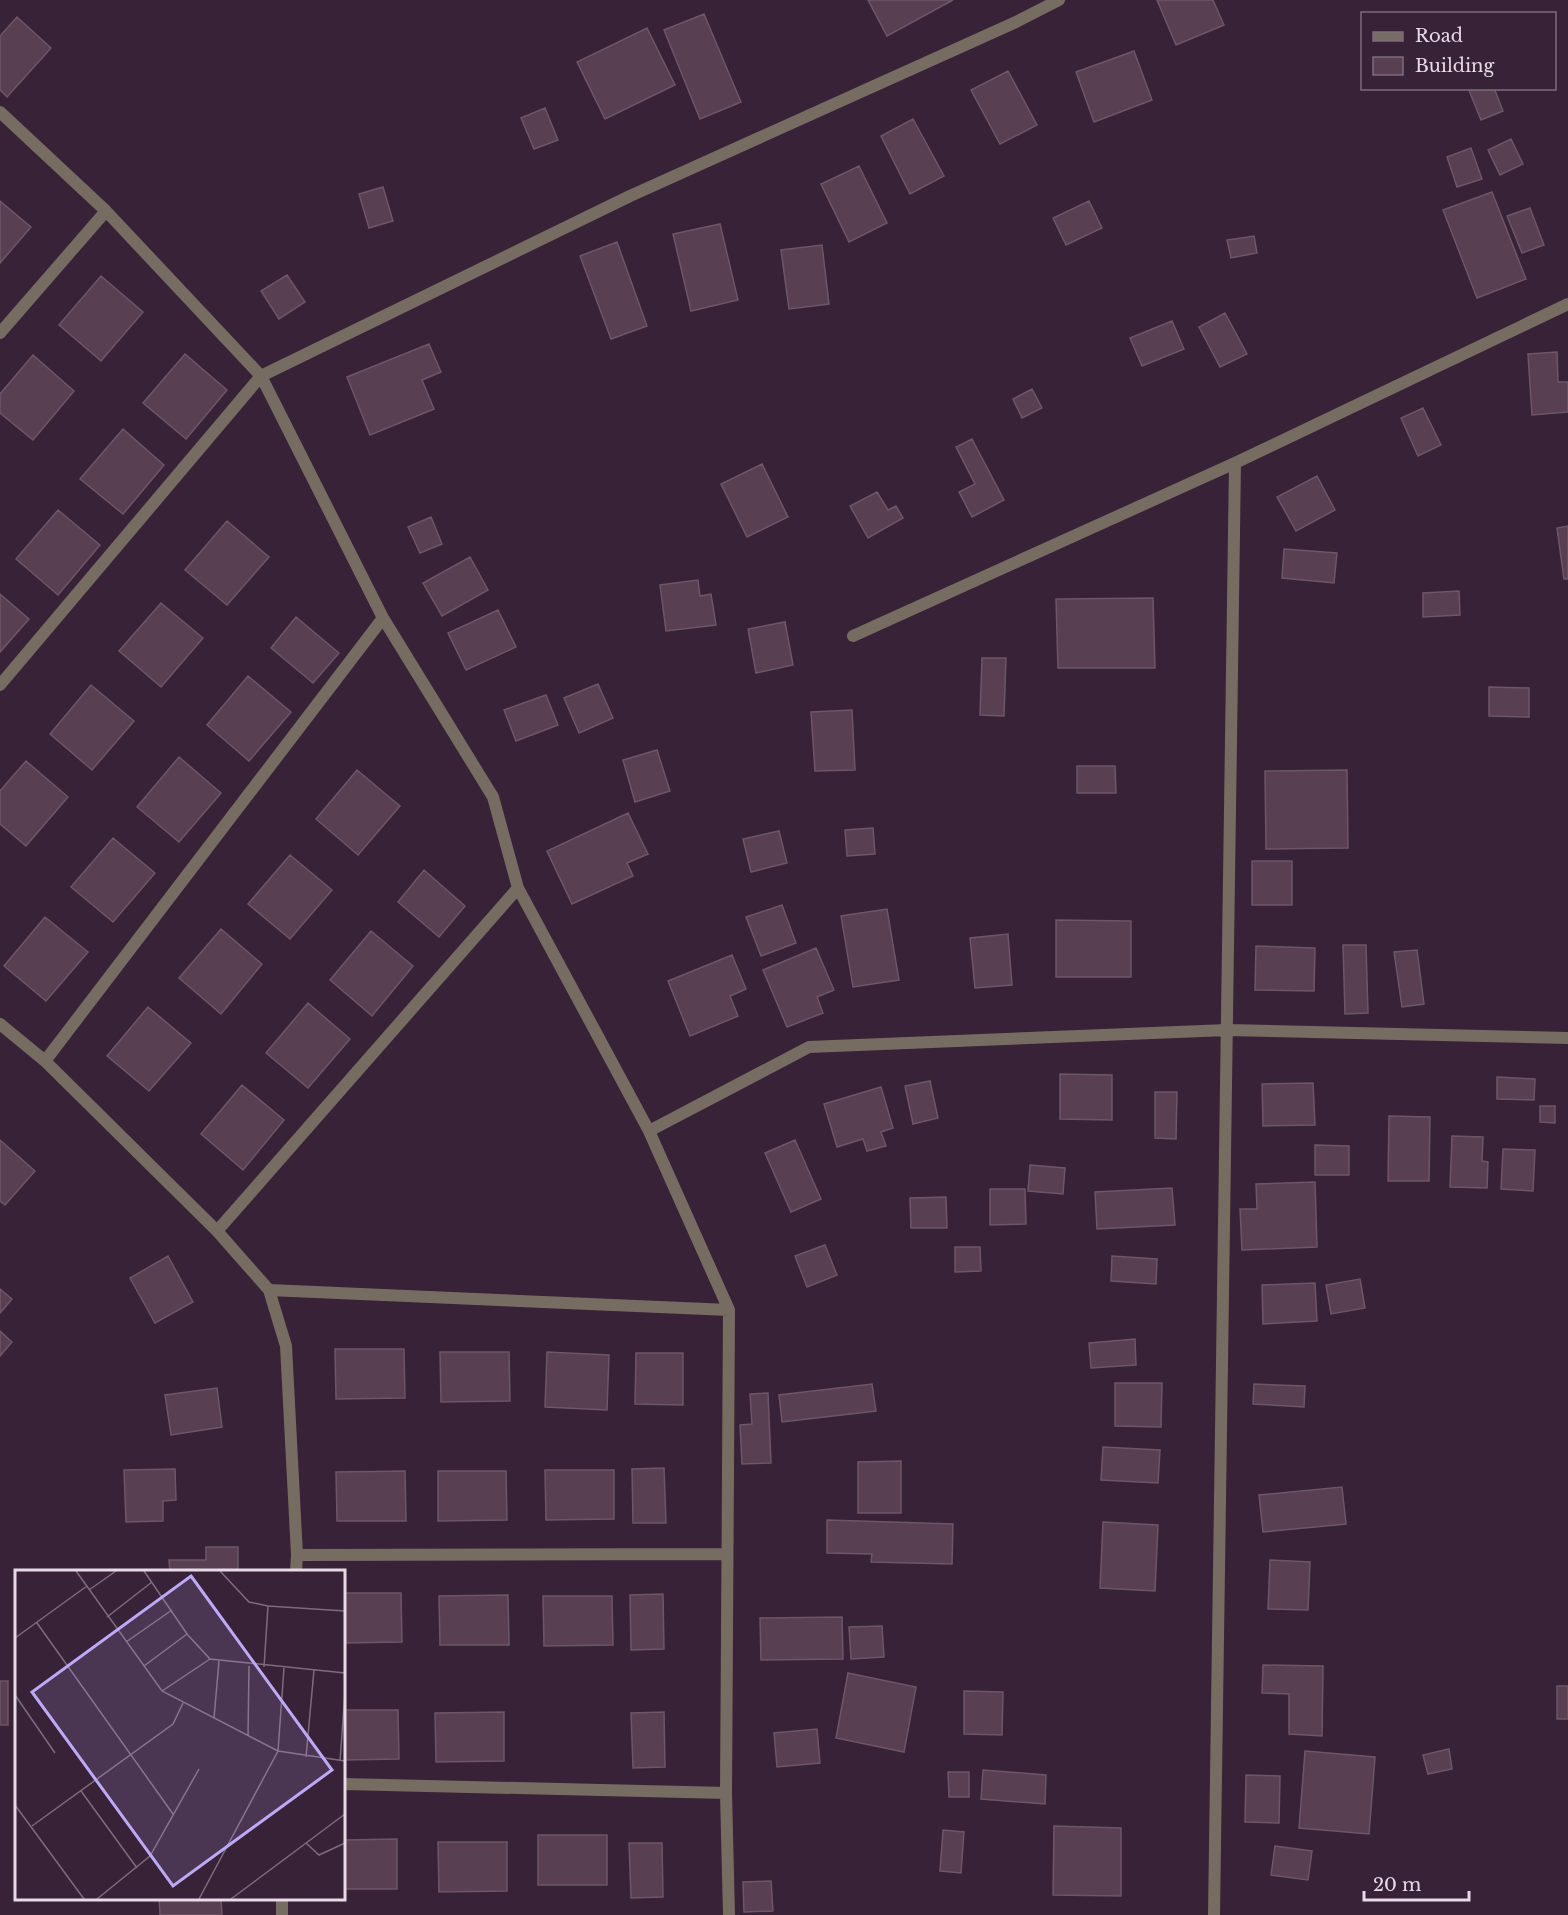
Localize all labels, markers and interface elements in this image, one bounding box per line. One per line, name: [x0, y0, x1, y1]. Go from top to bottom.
legend: [1361, 12, 1556, 90]
text: Road: [1415, 25, 1463, 47]
text: Building: [1415, 55, 1494, 77]
inset map: [15, 1570, 345, 1900]
scale bar: [1364, 1864, 1469, 1902]
text: 20 m: [1373, 1874, 1421, 1896]

